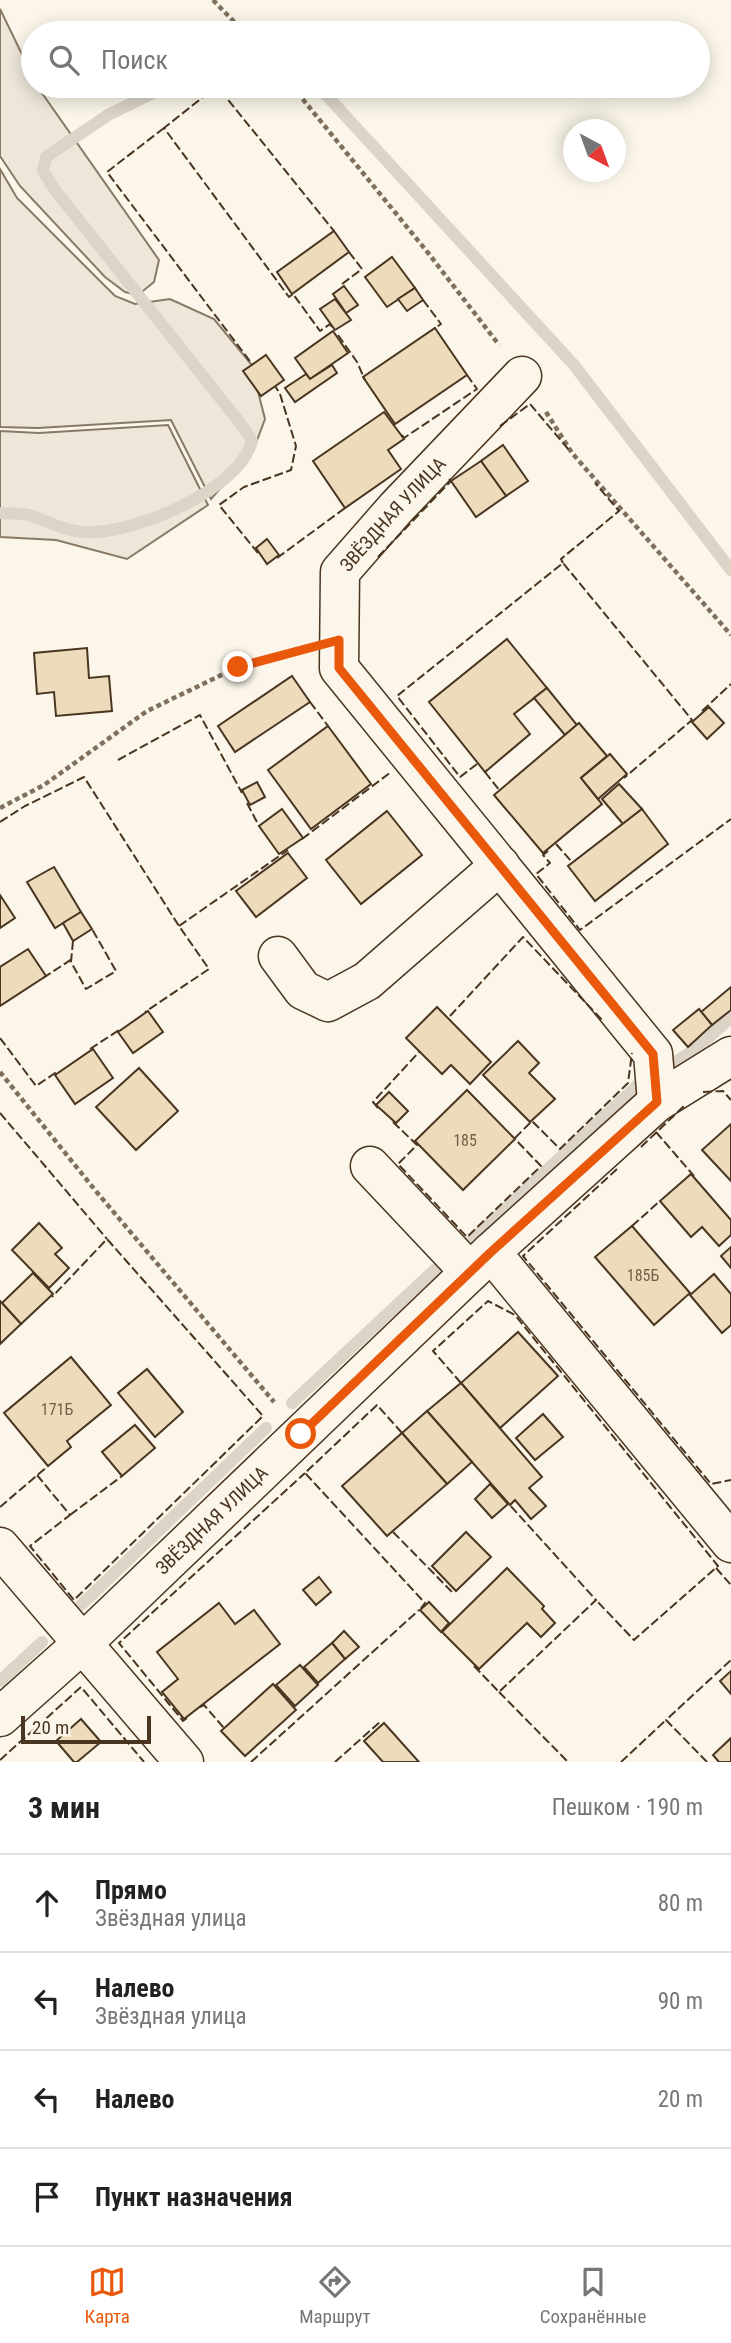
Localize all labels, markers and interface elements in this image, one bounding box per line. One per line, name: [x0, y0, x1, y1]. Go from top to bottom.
search box: [21, 21, 710, 98]
icon: search: [45, 41, 83, 79]
text: Поиск: [101, 45, 168, 75]
north arrow: [563, 119, 626, 182]
street label: ЗВЁЗДНАЯ УЛИЦА: [335, 452, 451, 576]
route end: [222, 651, 253, 682]
house number: 185: [453, 1131, 477, 1150]
house number: 185Б: [627, 1266, 659, 1285]
house number: 171Б: [41, 1400, 73, 1419]
route start: [285, 1418, 316, 1449]
street label: ЗВЁЗДНАЯ УЛИЦА: [151, 1461, 273, 1579]
scale bar: [21, 1713, 150, 1745]
text: 20 m: [32, 1716, 69, 1739]
text: 3 мин: [28, 1790, 100, 1825]
text: Пешком · 190 m: [552, 1794, 703, 1821]
text: Прямо: [95, 1875, 167, 1905]
icon: ahead: [28, 1884, 66, 1922]
text: 80 m: [658, 1890, 703, 1917]
text: Звёздная улица: [95, 1905, 247, 1932]
text: Налево: [95, 1973, 175, 2003]
icon: left: [28, 1982, 66, 2020]
text: 90 m: [658, 1988, 703, 2015]
text: Звёздная улица: [95, 2003, 247, 2030]
icon: left: [28, 2080, 66, 2118]
text: Налево: [95, 2084, 175, 2114]
text: 20 m: [658, 2086, 703, 2113]
icon: arrive: [28, 2178, 66, 2216]
text: Пункт назначения: [95, 2182, 293, 2212]
tab: Карта: [85, 2263, 130, 2328]
tab: Маршрут: [299, 2263, 371, 2328]
tab: Сохранённые: [540, 2263, 646, 2328]

